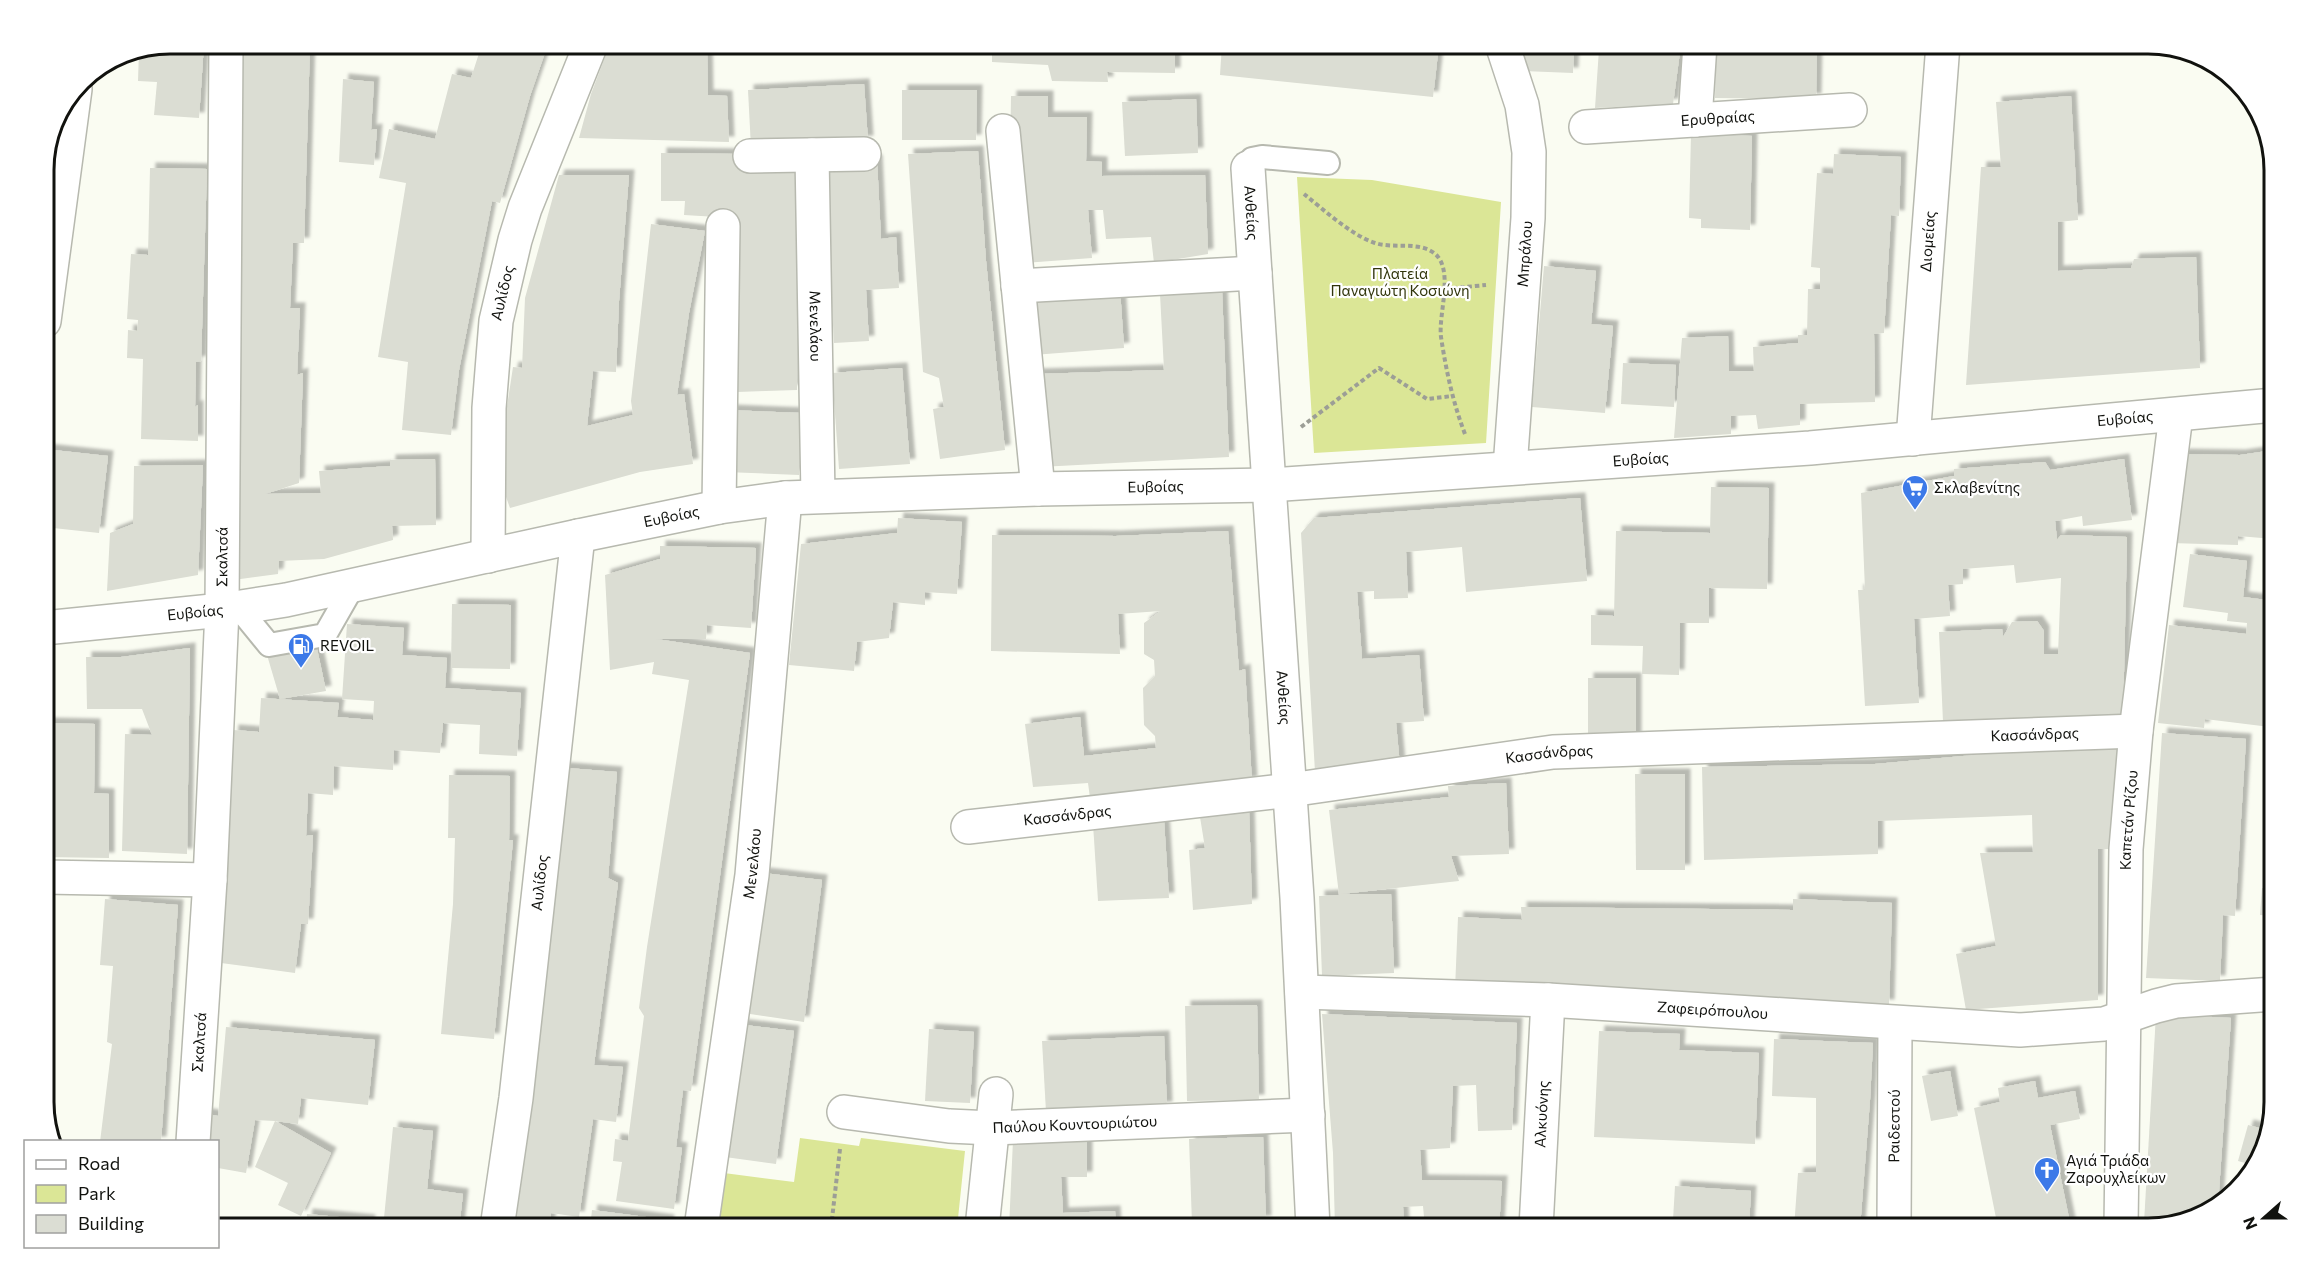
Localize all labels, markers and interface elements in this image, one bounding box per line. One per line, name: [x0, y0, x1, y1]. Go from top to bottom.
street label: Ερυθραίας: [1680, 106, 1755, 129]
street label: Ανθείας: [1241, 185, 1263, 241]
street label: Διομείας: [1916, 210, 1938, 273]
street label: Μπράλου: [1513, 220, 1535, 288]
street label: Αυλίδος: [486, 263, 517, 322]
park label: Πλατεία Παναγιώτη Κοσιώνη: [1330, 264, 1470, 299]
street label: Μενελάου: [806, 290, 826, 362]
street label: Ευβοίας: [2096, 406, 2154, 429]
street label: Ευβοίας: [1612, 448, 1669, 469]
supermarket icon: Σκλαβενίτης: [1900, 473, 1930, 511]
street label: Ευβοίας: [1127, 476, 1184, 495]
place label: Σκλαβενίτης: [1934, 478, 2020, 496]
street label: Ευβοίας: [642, 501, 701, 530]
street label: Σκαλτσά: [212, 527, 231, 587]
street label: Ευβοίας: [166, 600, 224, 624]
fuel station icon: REVOIL: [286, 631, 316, 669]
place label: REVOIL: [320, 636, 374, 654]
street label: Ανθείας: [1274, 669, 1295, 725]
street label: Κασσάνδρας: [1990, 723, 2079, 744]
street label: Κασσάνδρας: [1504, 741, 1594, 767]
street label: Καπετάν Ρίζου: [2116, 769, 2141, 870]
street label: Κασσάνδρας: [1022, 801, 1112, 829]
street label: Μενελάου: [739, 827, 764, 900]
street label: Αυλίδος: [527, 854, 551, 911]
street label: Ζαφειρόπουλου: [1656, 997, 1769, 1022]
street label: Σκαλτσά: [188, 1012, 209, 1073]
street label: Αλκυόνης: [1530, 1080, 1552, 1148]
street label: Ραιδεστού: [1884, 1089, 1903, 1163]
street label: Παύλου Κουντουριώτου: [992, 1111, 1158, 1136]
legend: [24, 1140, 219, 1248]
place label: Αγιά Τριάδα Ζαρουχλείκων: [2066, 1151, 2166, 1186]
text: Road: [78, 1152, 120, 1174]
church icon: Αγιά Τριάδα Ζαρουχλείκων: [2032, 1155, 2062, 1193]
text: Park: [78, 1182, 116, 1204]
north arrow: [2234, 1188, 2294, 1248]
text: Building: [78, 1212, 144, 1234]
text: N: [2239, 1215, 2261, 1233]

